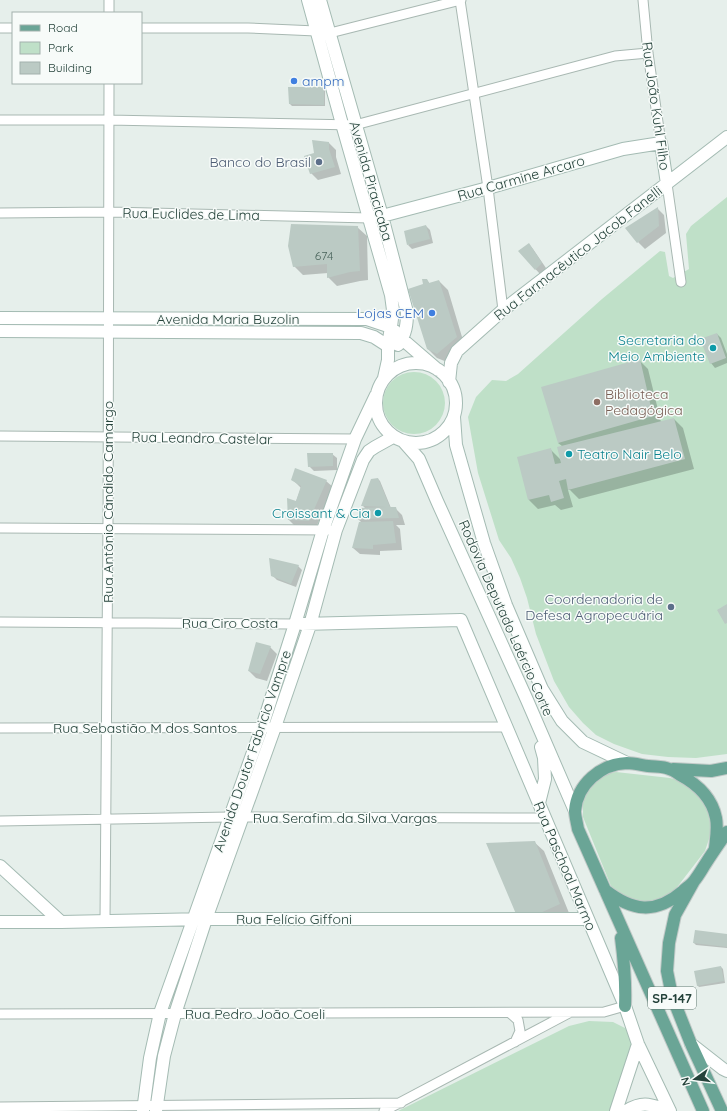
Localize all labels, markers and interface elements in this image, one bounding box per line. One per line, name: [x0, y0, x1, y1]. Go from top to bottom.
legend: [12, 12, 142, 84]
text: Road: [48, 20, 78, 35]
text: Park: [48, 40, 73, 55]
street label: Rua João Kuhl Filho: [638, 41, 674, 171]
text: Building: [48, 60, 92, 75]
place label: ampm: [302, 72, 345, 90]
marker: ampm: [289, 76, 299, 86]
street label: Avenida Piracicaba: [345, 119, 397, 243]
street label: Rua Carmine Arcaro: [455, 151, 587, 205]
place label: Banco do Brasil: [209, 153, 311, 171]
marker: Banco do Brasil: [314, 157, 324, 167]
street label: Rua Farmacêutico Jacob Fanelli: [490, 182, 666, 324]
street label: Rua Euclides de Lima: [122, 204, 260, 224]
house number: 674: [315, 248, 333, 263]
place label: Lojas CEM: [357, 304, 424, 322]
marker: Lojas CEM: [427, 308, 437, 318]
street label: Avenida Maria Buzolin: [157, 310, 299, 328]
place label: Secretaria do Meio Ambiente: [608, 331, 705, 365]
marker: Secretaria do Meio Ambiente: [708, 343, 718, 353]
place label: Biblioteca Pedagógica: [605, 385, 683, 419]
marker: Biblioteca Pedagógica: [592, 397, 602, 407]
street label: Rua Antônio Cândido Camargo: [99, 401, 117, 603]
street label: Rua Leandro Castelar: [131, 428, 273, 448]
place label: Teatro Nair Belo: [577, 445, 682, 463]
marker: Teatro Nair Belo: [564, 449, 574, 459]
place label: Croissant & Cia: [272, 504, 370, 522]
marker: Croissant & Cia: [373, 508, 383, 518]
street label: Rodovia Deputado Laércio Corte: [454, 517, 558, 719]
place label: Coordenadoria de Defesa Agropecuária: [525, 590, 663, 624]
marker: Coordenadoria de Defesa Agropecuária: [666, 602, 676, 612]
street label: Rua Ciro Costa: [182, 614, 278, 632]
street label: Avenida Doutor Fabricio Vampre: [209, 648, 295, 854]
street label: Rua Sebastião M dos Santos: [53, 719, 237, 737]
street label: Rua Paschoal Marmo: [530, 799, 600, 933]
street label: Rua Serafim da Silva Vargas: [253, 809, 437, 827]
street label: Rua Felício Giffoni: [236, 910, 352, 928]
road number: SP-147: [648, 987, 696, 1009]
street label: Rua Pedro João Coeli: [185, 1005, 325, 1023]
north arrow: [675, 1059, 715, 1099]
text: N: [678, 1076, 693, 1087]

